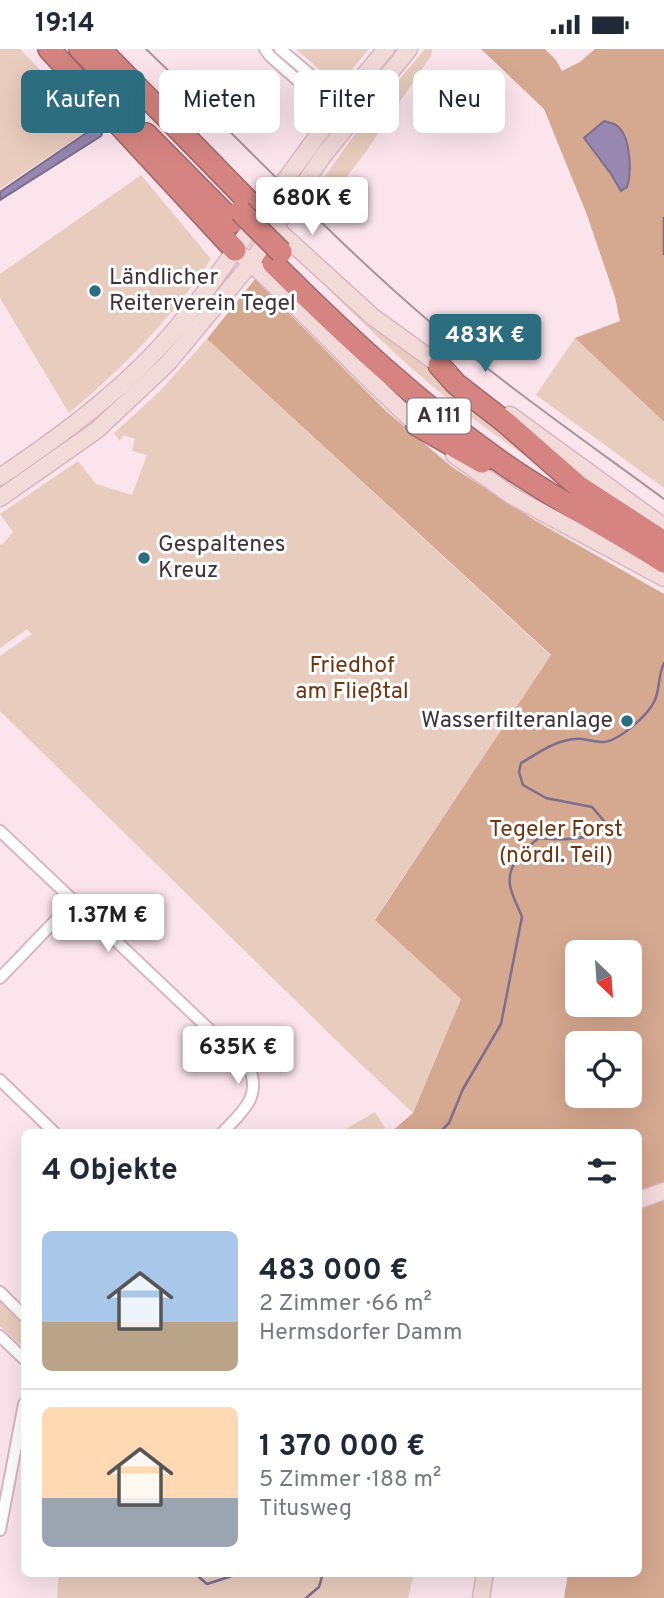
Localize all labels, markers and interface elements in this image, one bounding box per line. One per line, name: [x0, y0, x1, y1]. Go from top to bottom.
text: 19:14: [35, 8, 95, 41]
chip: Kaufen: [21, 70, 145, 133]
chip: Mieten: [159, 70, 280, 133]
chip: Filter: [294, 70, 399, 133]
chip: Neu: [413, 70, 505, 133]
pin: 680K €: [255, 177, 369, 237]
text: 680K €: [272, 185, 352, 214]
place label: Ländlicher Reiterverein Tegel: [109, 264, 296, 319]
marker: Ländlicher Reiterverein Tegel: [87, 283, 103, 299]
pin: 483K €: [428, 315, 542, 374]
text: 483K €: [445, 322, 525, 351]
road number: A 111: [408, 399, 471, 433]
place label: Gespaltenes Kreuz: [158, 531, 286, 586]
marker: Gespaltenes Kreuz: [136, 550, 152, 566]
park label: Friedhof am Fließtal: [295, 652, 409, 707]
place label: Wasserfilteranlage: [421, 707, 613, 736]
marker: Wasserfilteranlage: [619, 713, 635, 729]
park label: Tegeler Forst (nördl. Teil): [489, 816, 623, 871]
pin: 1.37M €: [43, 895, 173, 954]
text: 1.37M €: [68, 902, 148, 931]
north arrow: [565, 940, 642, 1017]
map controls: [565, 940, 642, 1108]
pin: 635K €: [181, 1027, 295, 1086]
button: locate: [565, 1031, 642, 1108]
text: 635K €: [199, 1034, 277, 1063]
icon: filters: [583, 1152, 621, 1190]
text: 4 Objekte: [42, 1153, 178, 1190]
text: 483 000 €: [259, 1253, 409, 1290]
icon: home: [98, 1259, 182, 1343]
text: 2 Zimmer · 66 m²: [259, 1290, 432, 1319]
text: Hermsdorfer Damm: [259, 1319, 462, 1348]
text: 1 370 000 €: [259, 1429, 425, 1466]
icon: home: [98, 1435, 182, 1519]
text: 5 Zimmer · 188 m²: [259, 1466, 441, 1495]
text: Titusweg: [259, 1495, 352, 1524]

